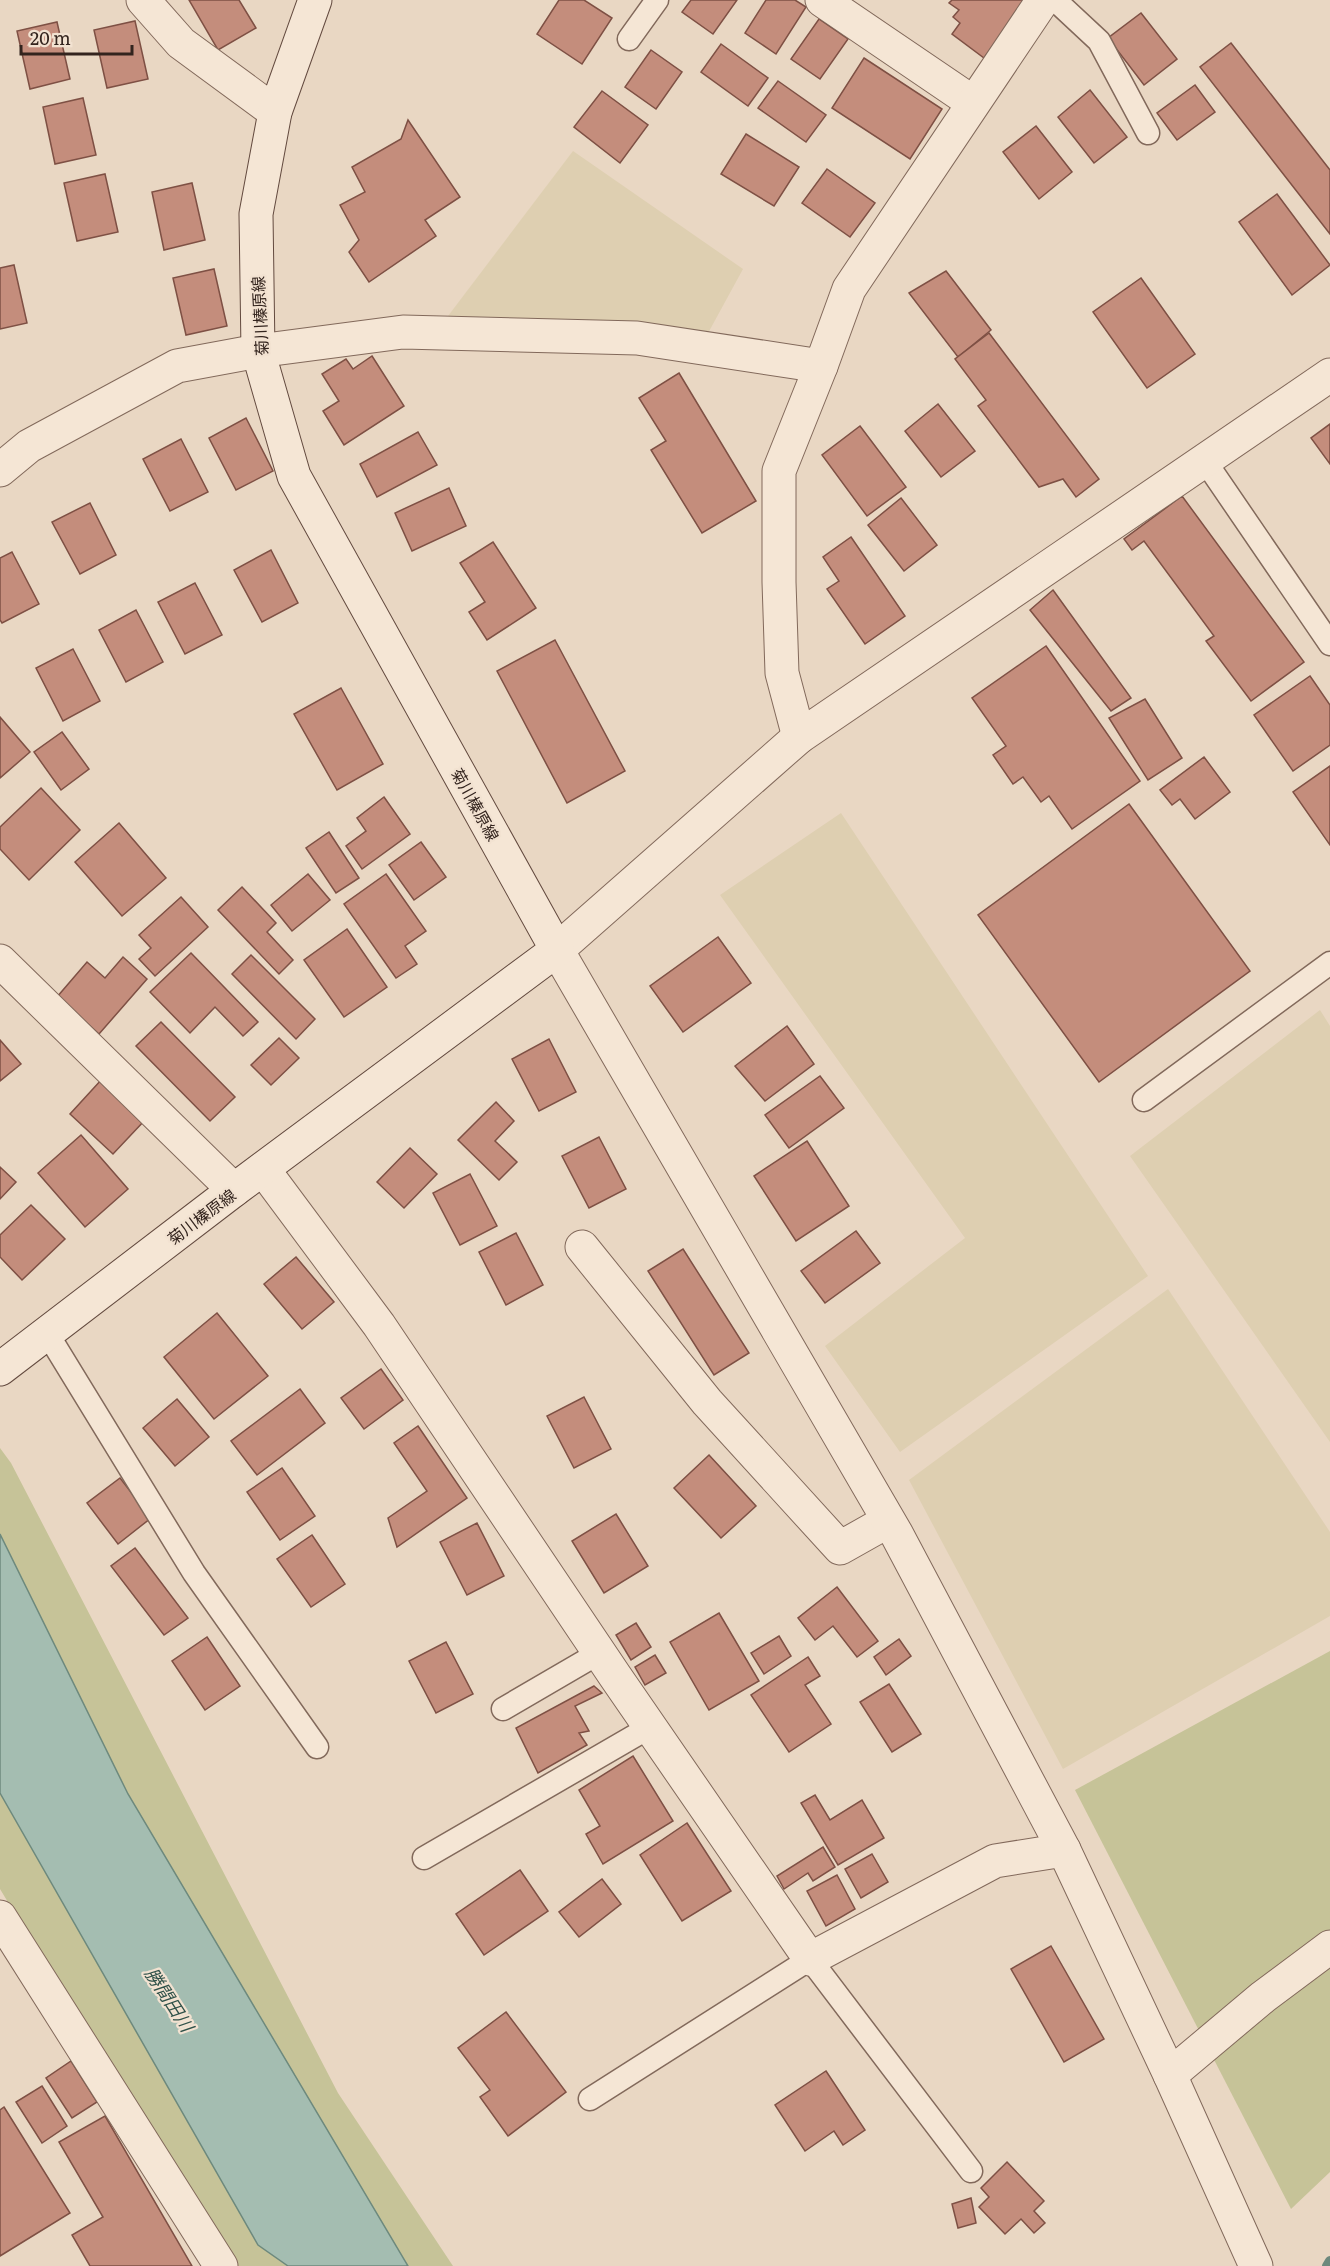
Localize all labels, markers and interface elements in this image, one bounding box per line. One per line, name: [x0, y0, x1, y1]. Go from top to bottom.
scale bar: [21, 18, 132, 56]
text: 20 m: [30, 24, 71, 51]
street label: 菊川榛原線: [245, 275, 273, 357]
street label: 菊川榛原線: [446, 763, 506, 845]
street label: 菊川榛原線: [162, 1182, 240, 1250]
water label: 勝間田川: [139, 1961, 202, 2038]

